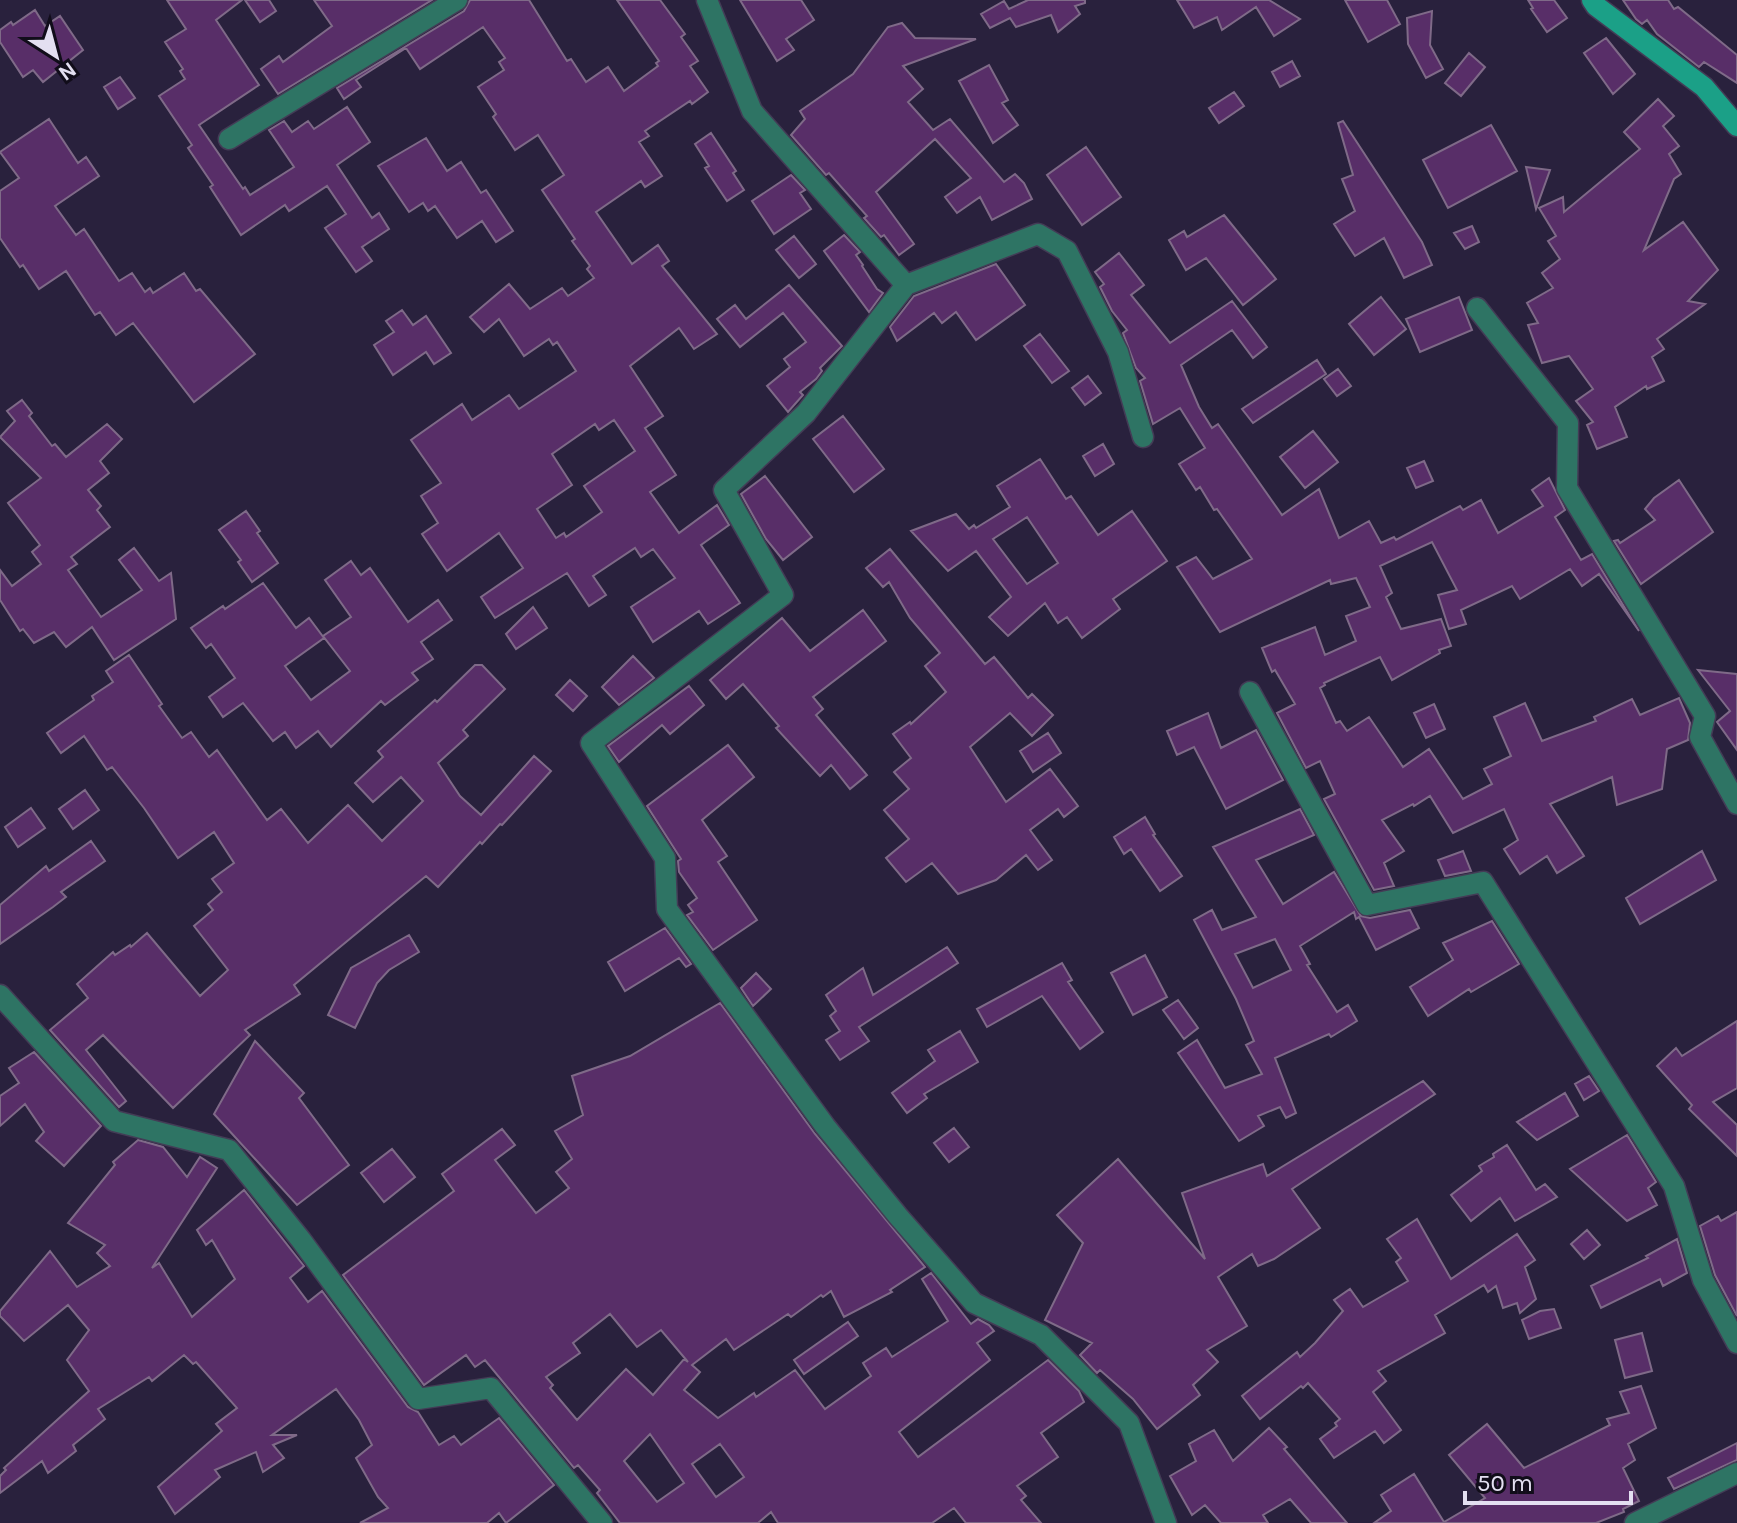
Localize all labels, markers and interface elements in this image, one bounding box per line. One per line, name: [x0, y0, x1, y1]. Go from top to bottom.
north arrow: [16, 16, 96, 96]
text: N: [53, 56, 81, 87]
scale bar: [1465, 1455, 1631, 1505]
text: 50 m: [1477, 1469, 1533, 1497]

